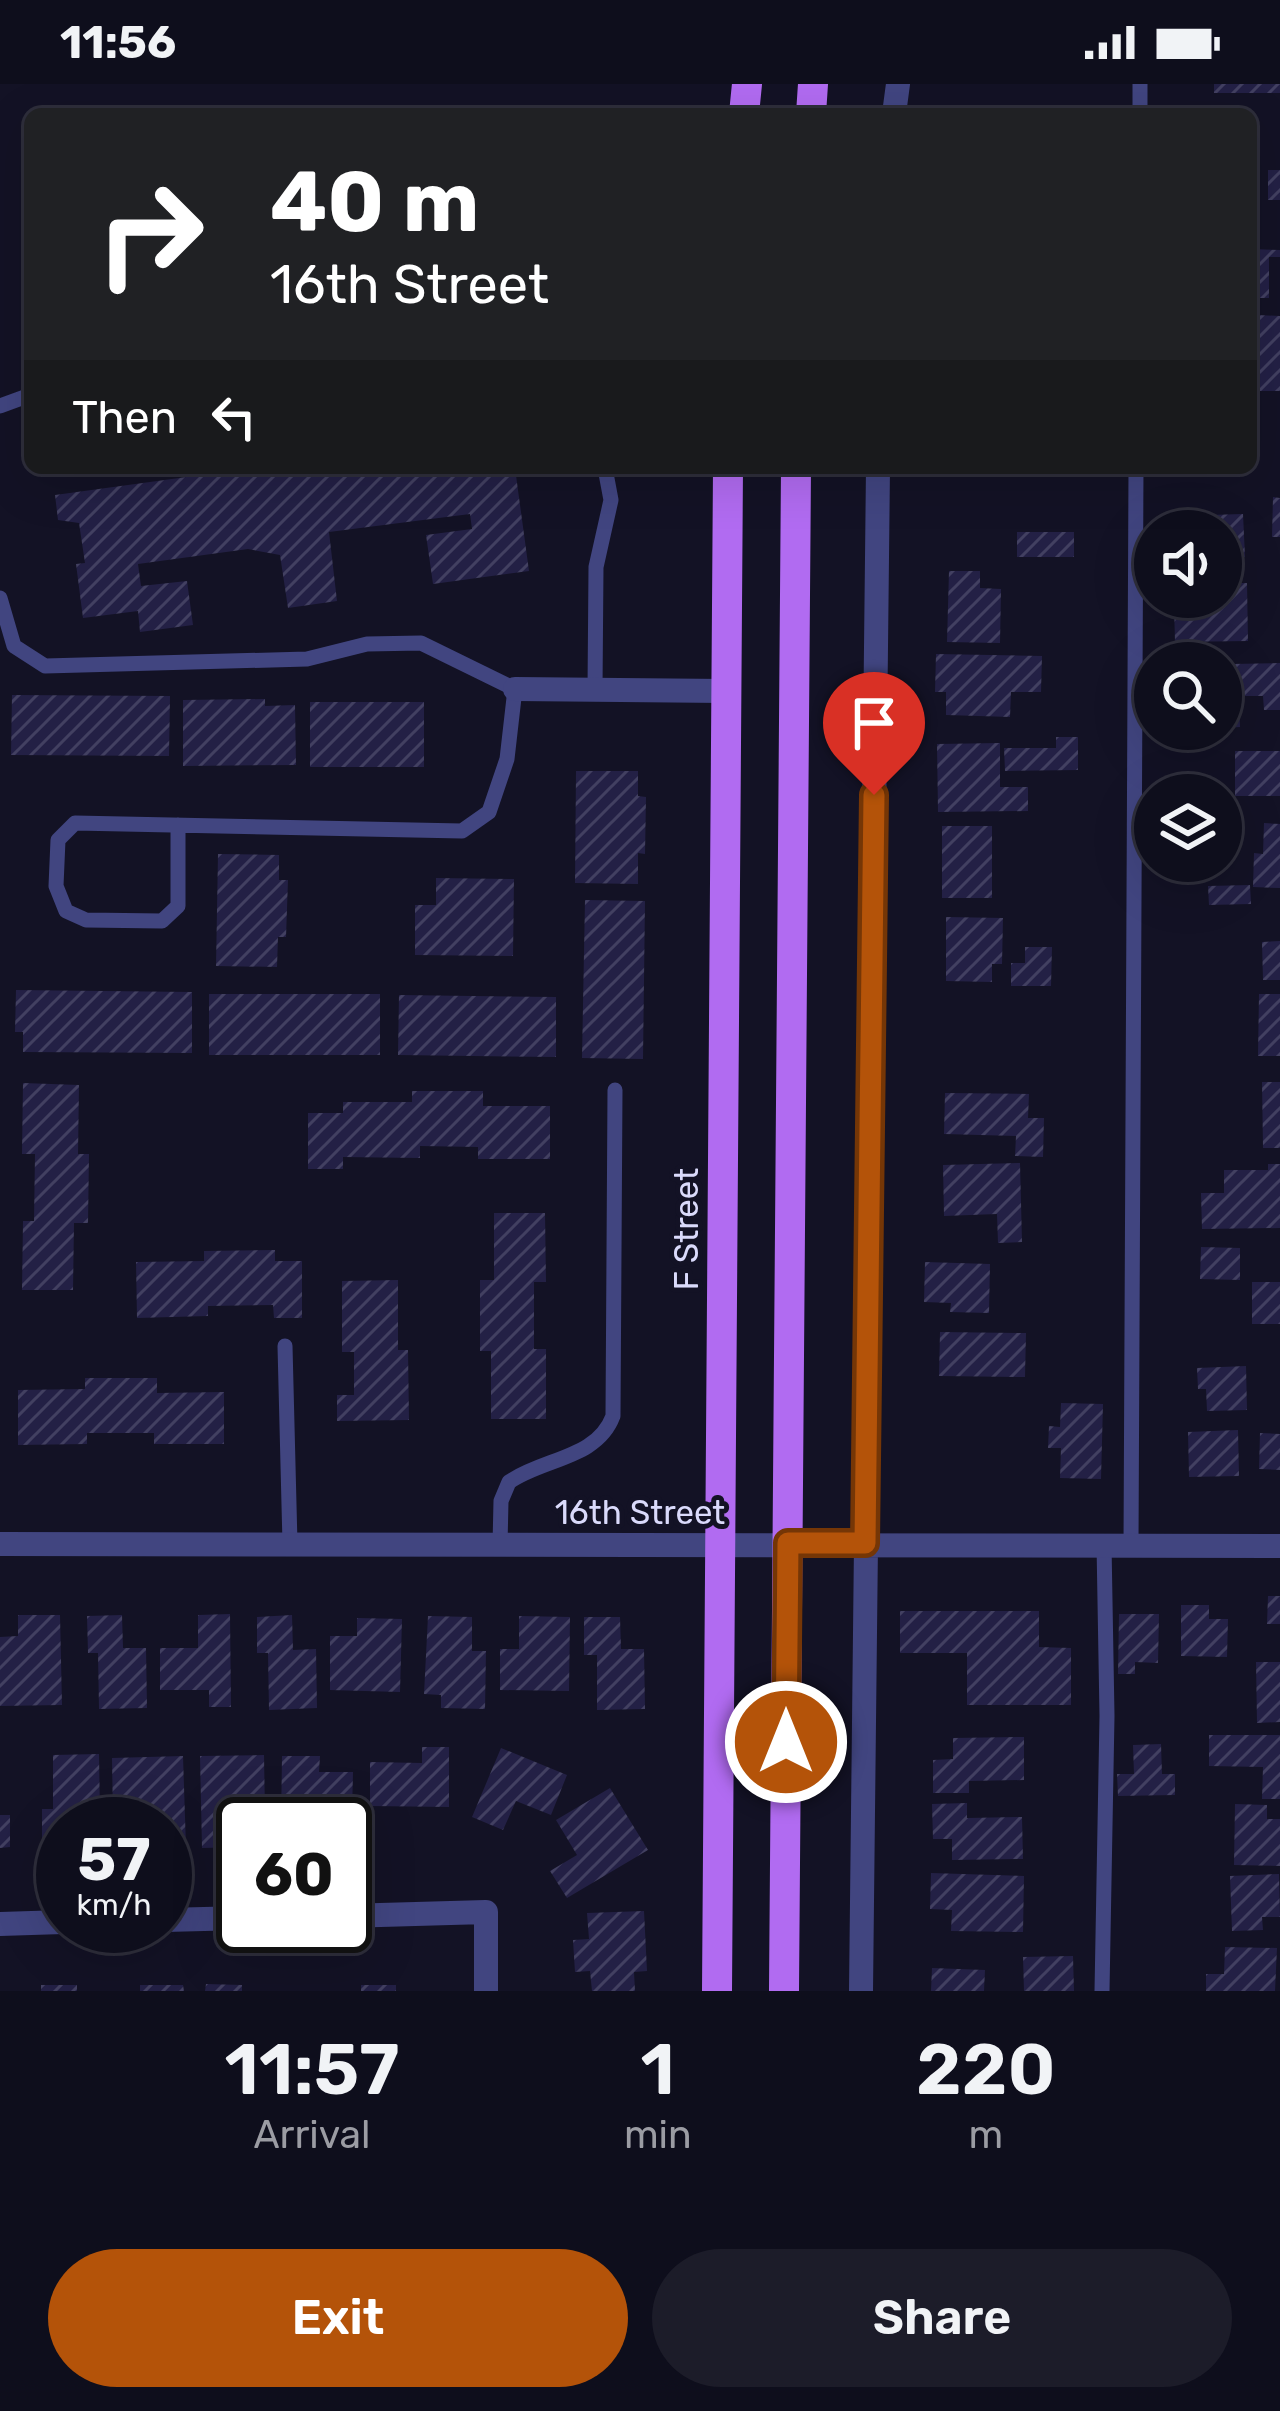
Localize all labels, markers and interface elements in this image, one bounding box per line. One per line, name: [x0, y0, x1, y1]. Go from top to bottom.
text: 11:56: [60, 16, 176, 69]
text: 40 m: [270, 152, 479, 252]
icon: right: [72, 156, 228, 312]
text: 16th Street: [270, 253, 549, 317]
icon: left: [201, 384, 267, 450]
text: Then: [72, 391, 177, 444]
map controls: [1134, 510, 1242, 882]
button: sound: [1134, 510, 1242, 618]
button: search: [1134, 642, 1242, 750]
pin: [823, 672, 925, 795]
icon: arrive: [841, 690, 907, 756]
button: layers: [1134, 774, 1242, 882]
street label: F Street: [667, 1168, 706, 1290]
street label: 16th Street: [555, 1493, 725, 1532]
position arrow: [723, 1679, 849, 1805]
speed limit sign: 60: [216, 1797, 372, 1953]
text: 57: [77, 1824, 151, 1895]
text: km/h: [77, 1887, 151, 1923]
text: 11:57: [224, 2027, 399, 2112]
text: 1: [641, 2027, 675, 2112]
text: 220: [916, 2027, 1056, 2112]
text: Arrival: [253, 2112, 370, 2158]
text: min: [624, 2112, 692, 2158]
text: m: [968, 2112, 1003, 2158]
button: Exit: [48, 2249, 628, 2387]
button: Share: [652, 2249, 1232, 2387]

